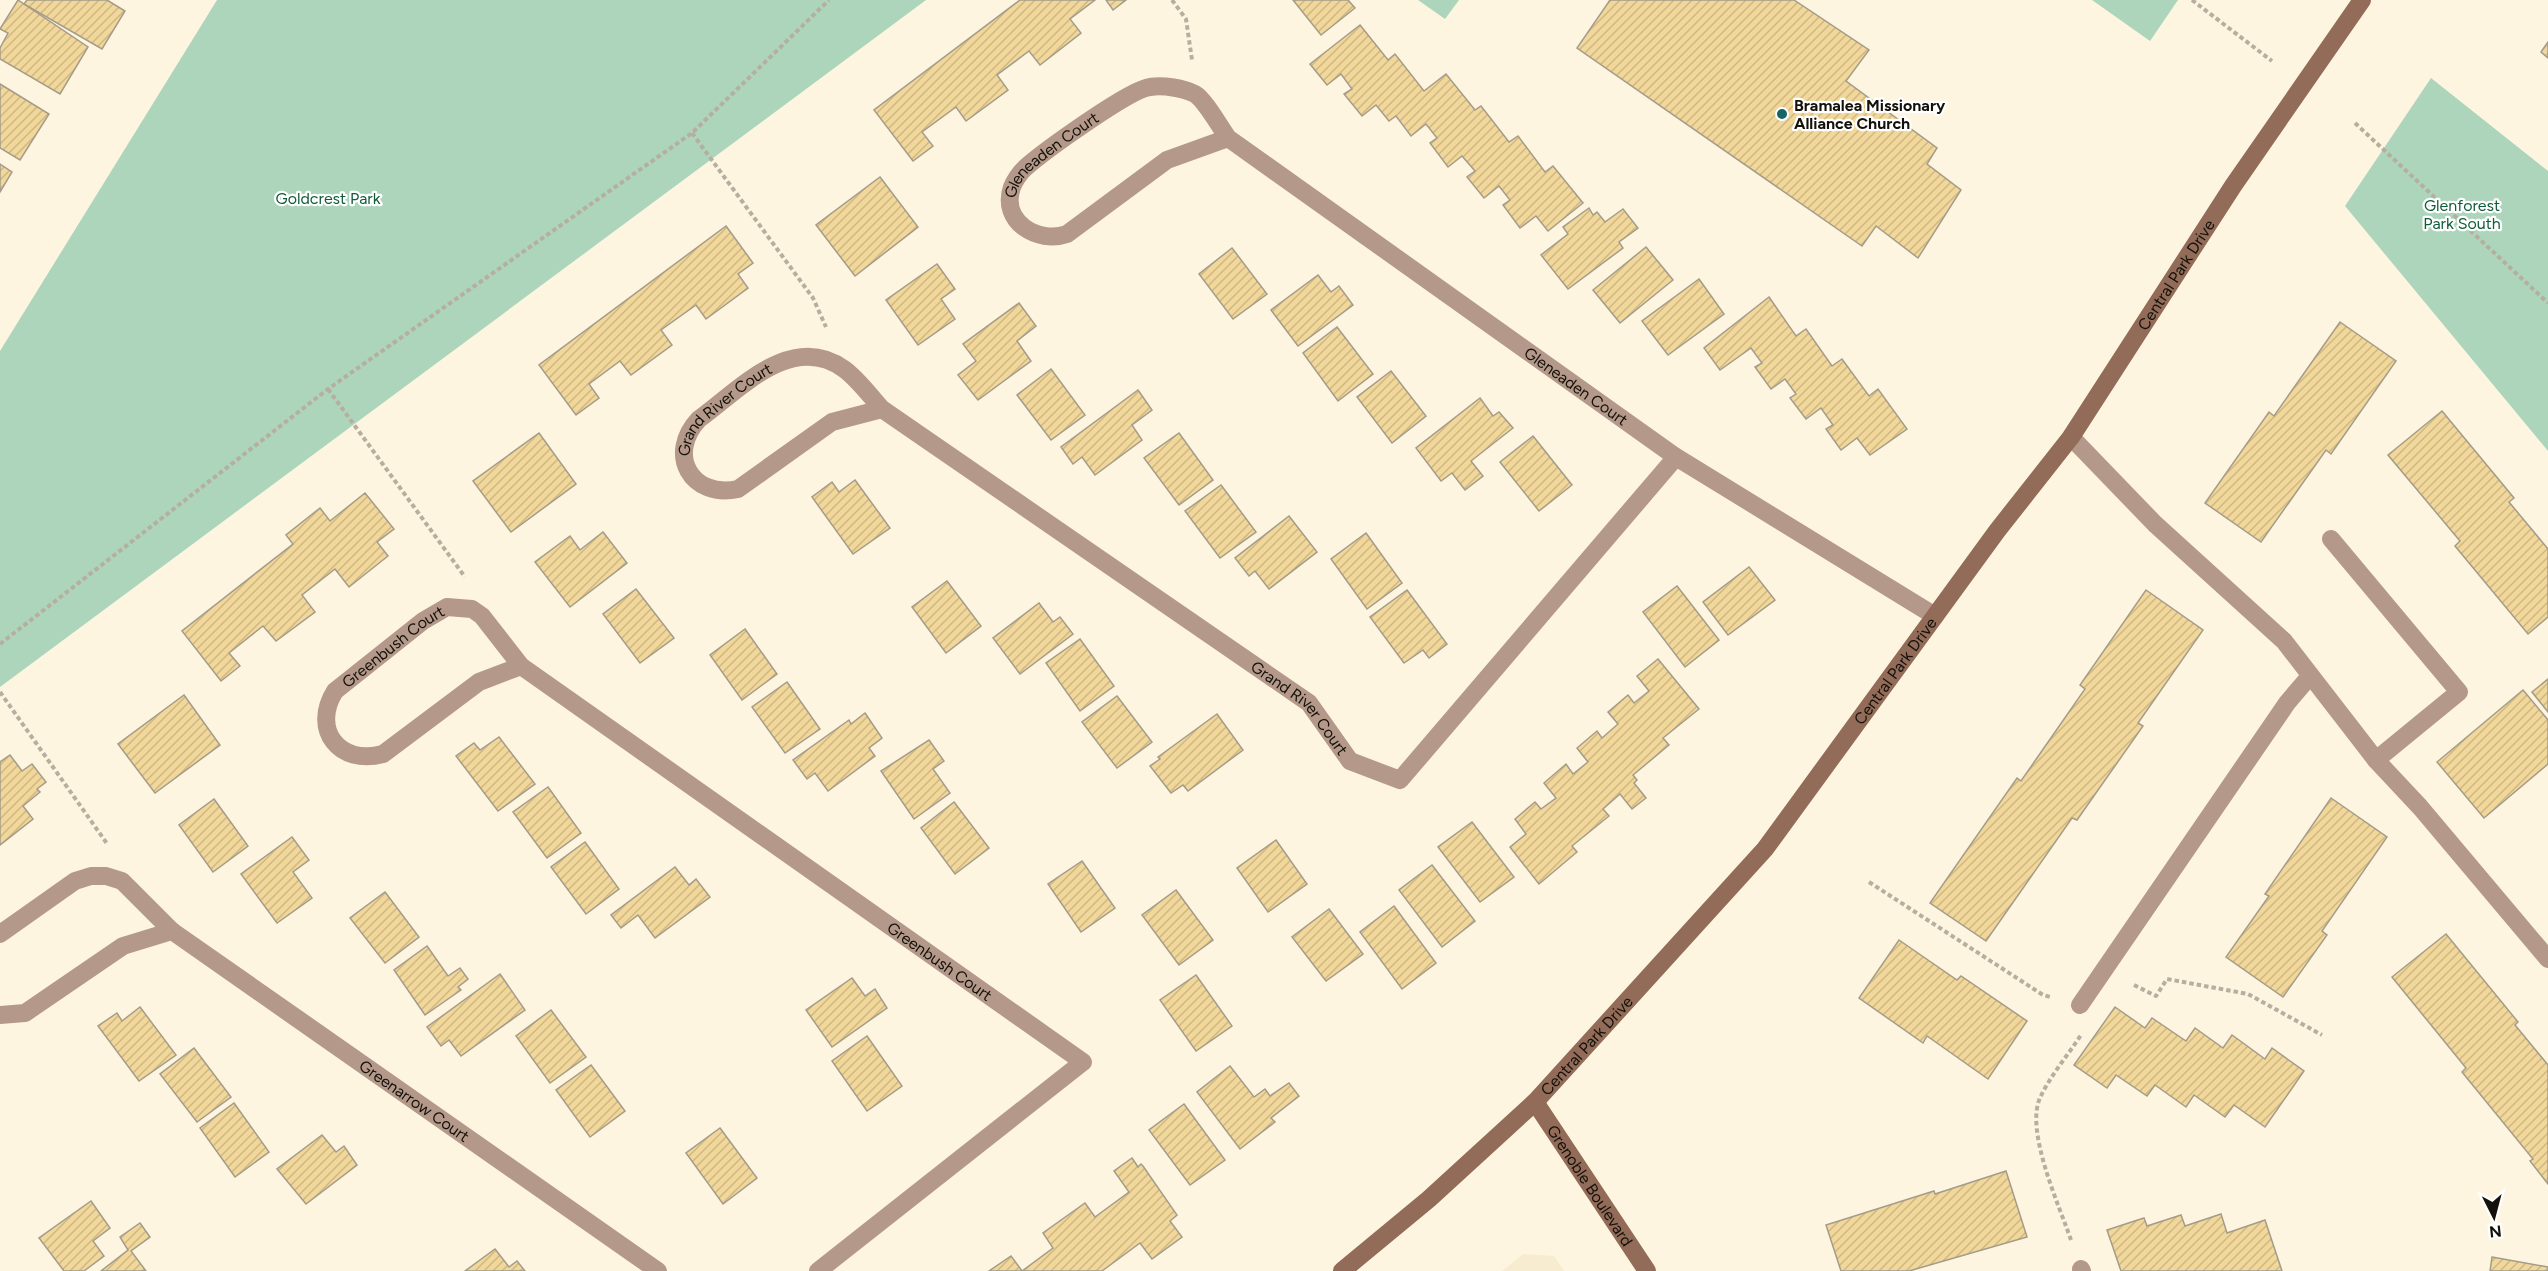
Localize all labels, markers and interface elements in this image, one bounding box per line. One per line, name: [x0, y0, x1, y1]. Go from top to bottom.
place label: Bramalea Missionary Alliance Church: [1794, 96, 1946, 133]
marker: Bramalea Missionary Alliance Church: [1775, 107, 1789, 121]
street label: Gleneaden Court: [1001, 108, 1102, 200]
park label: Goldcrest Park: [275, 189, 381, 208]
park label: Glenforest Park South: [2423, 196, 2501, 233]
street label: Central Park Drive: [2134, 216, 2219, 334]
street label: Gleneaden Court: [1520, 343, 1631, 430]
street label: Grand River Court: [675, 359, 775, 457]
street label: Greenbush Court: [338, 602, 448, 692]
street label: Central Park Drive: [1850, 614, 1941, 728]
street label: Grand River Court: [1247, 657, 1352, 759]
street label: Greenbush Court: [883, 918, 996, 1005]
street label: Central Park Drive: [1537, 992, 1637, 1100]
street label: Greenarrow Court: [356, 1056, 473, 1146]
street label: Grenoble Boulevard: [1543, 1121, 1637, 1250]
north arrow: [2464, 1187, 2524, 1247]
text: N: [2488, 1221, 2503, 1242]

